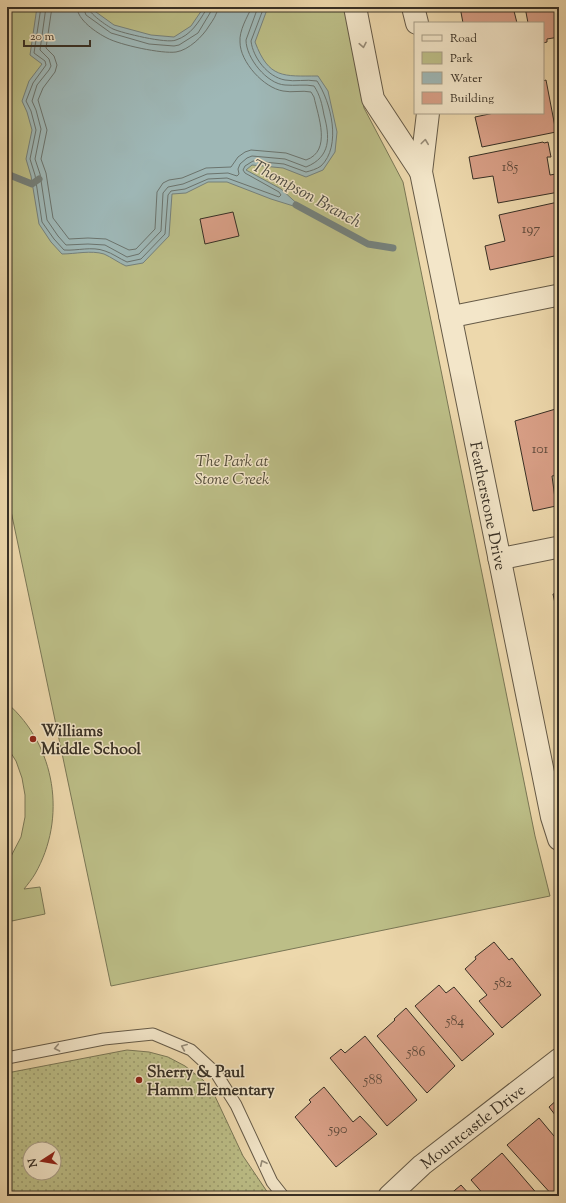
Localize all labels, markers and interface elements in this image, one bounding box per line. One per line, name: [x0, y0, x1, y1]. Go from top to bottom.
scale bar: [24, 22, 90, 48]
legend: [414, 22, 544, 114]
text: 20 m: [30, 28, 55, 46]
text: Road: [450, 30, 477, 48]
one-way arrow: [358, 42, 366, 48]
text: Park: [450, 50, 473, 68]
text: Water: [450, 70, 483, 88]
text: Building: [450, 90, 494, 108]
one-way arrow: [420, 139, 429, 145]
water label: Thompson Branch: [247, 155, 366, 235]
house number: 185: [502, 158, 518, 178]
house number: 197: [522, 220, 540, 240]
street label: Featherstone Drive: [462, 440, 511, 573]
house number: 101: [532, 440, 549, 460]
park label: The Park at Stone Creek: [195, 451, 269, 492]
place label: Williams Middle School: [41, 721, 142, 762]
marker: Williams Middle School: [28, 734, 38, 744]
house number: 582: [493, 974, 513, 994]
house number: 584: [445, 1012, 464, 1032]
one-way arrow: [180, 1043, 187, 1051]
house number: 586: [406, 1043, 425, 1063]
one-way arrow: [54, 1044, 60, 1052]
place label: Sherry & Paul Hamm Elementary: [147, 1062, 275, 1103]
house number: 588: [363, 1071, 382, 1091]
marker: Sherry & Paul Hamm Elementary: [134, 1075, 144, 1085]
street label: Mountcastle Drive: [417, 1080, 531, 1176]
house number: 590: [328, 1120, 348, 1140]
north arrow: [22, 1141, 62, 1181]
text: N: [24, 1157, 42, 1170]
one-way arrow: [260, 1160, 268, 1167]

